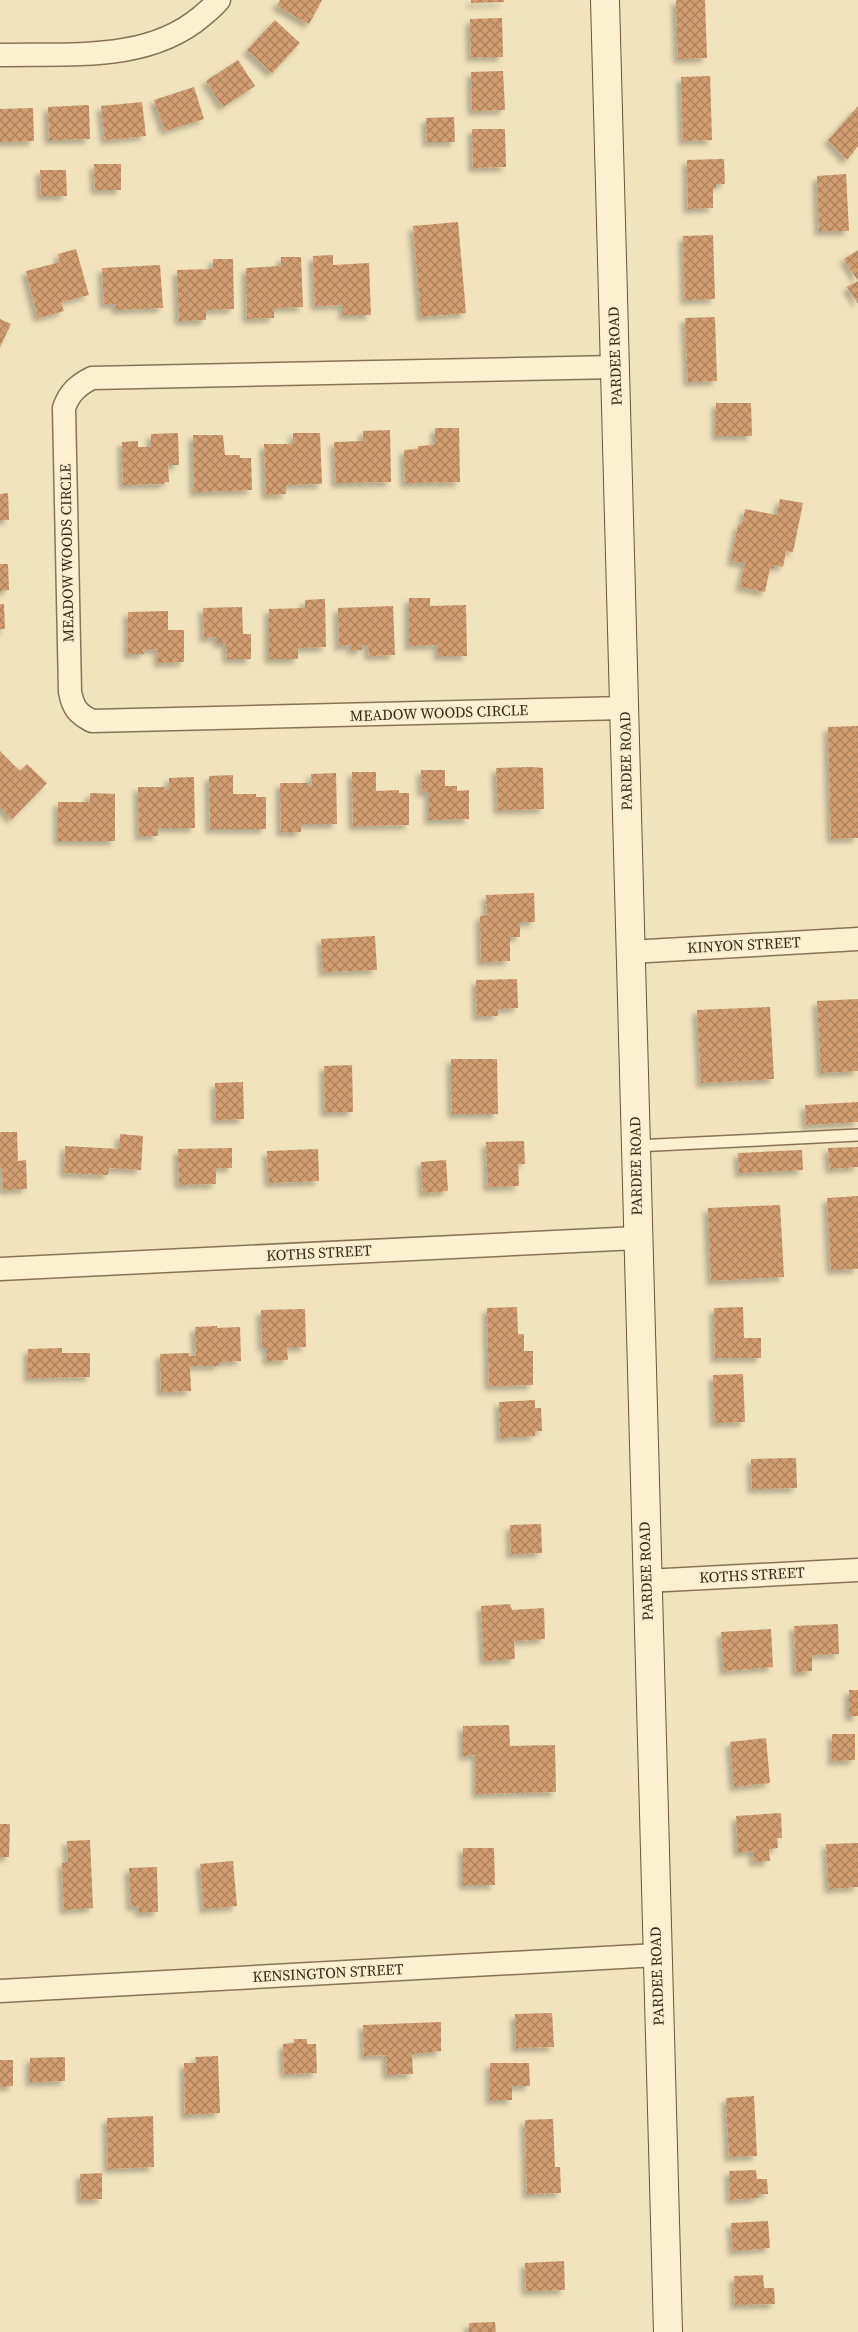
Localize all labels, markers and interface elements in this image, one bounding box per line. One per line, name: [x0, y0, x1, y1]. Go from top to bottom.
street label: PARDEE ROAD: [602, 306, 627, 406]
street label: MEADOW WOODS CIRCLE: [54, 464, 79, 642]
street label: MEADOW WOODS CIRCLE: [349, 699, 529, 726]
street label: PARDEE ROAD: [614, 711, 637, 811]
street label: KINYON STREET: [687, 931, 801, 958]
street label: PARDEE ROAD: [624, 1116, 647, 1216]
street label: KOTHS STREET: [266, 1239, 372, 1266]
street label: PARDEE ROAD: [633, 1521, 658, 1621]
street label: KOTHS STREET: [699, 1561, 805, 1588]
street label: PARDEE ROAD: [644, 1926, 669, 2026]
street label: KENSINGTON STREET: [252, 1958, 404, 1987]

